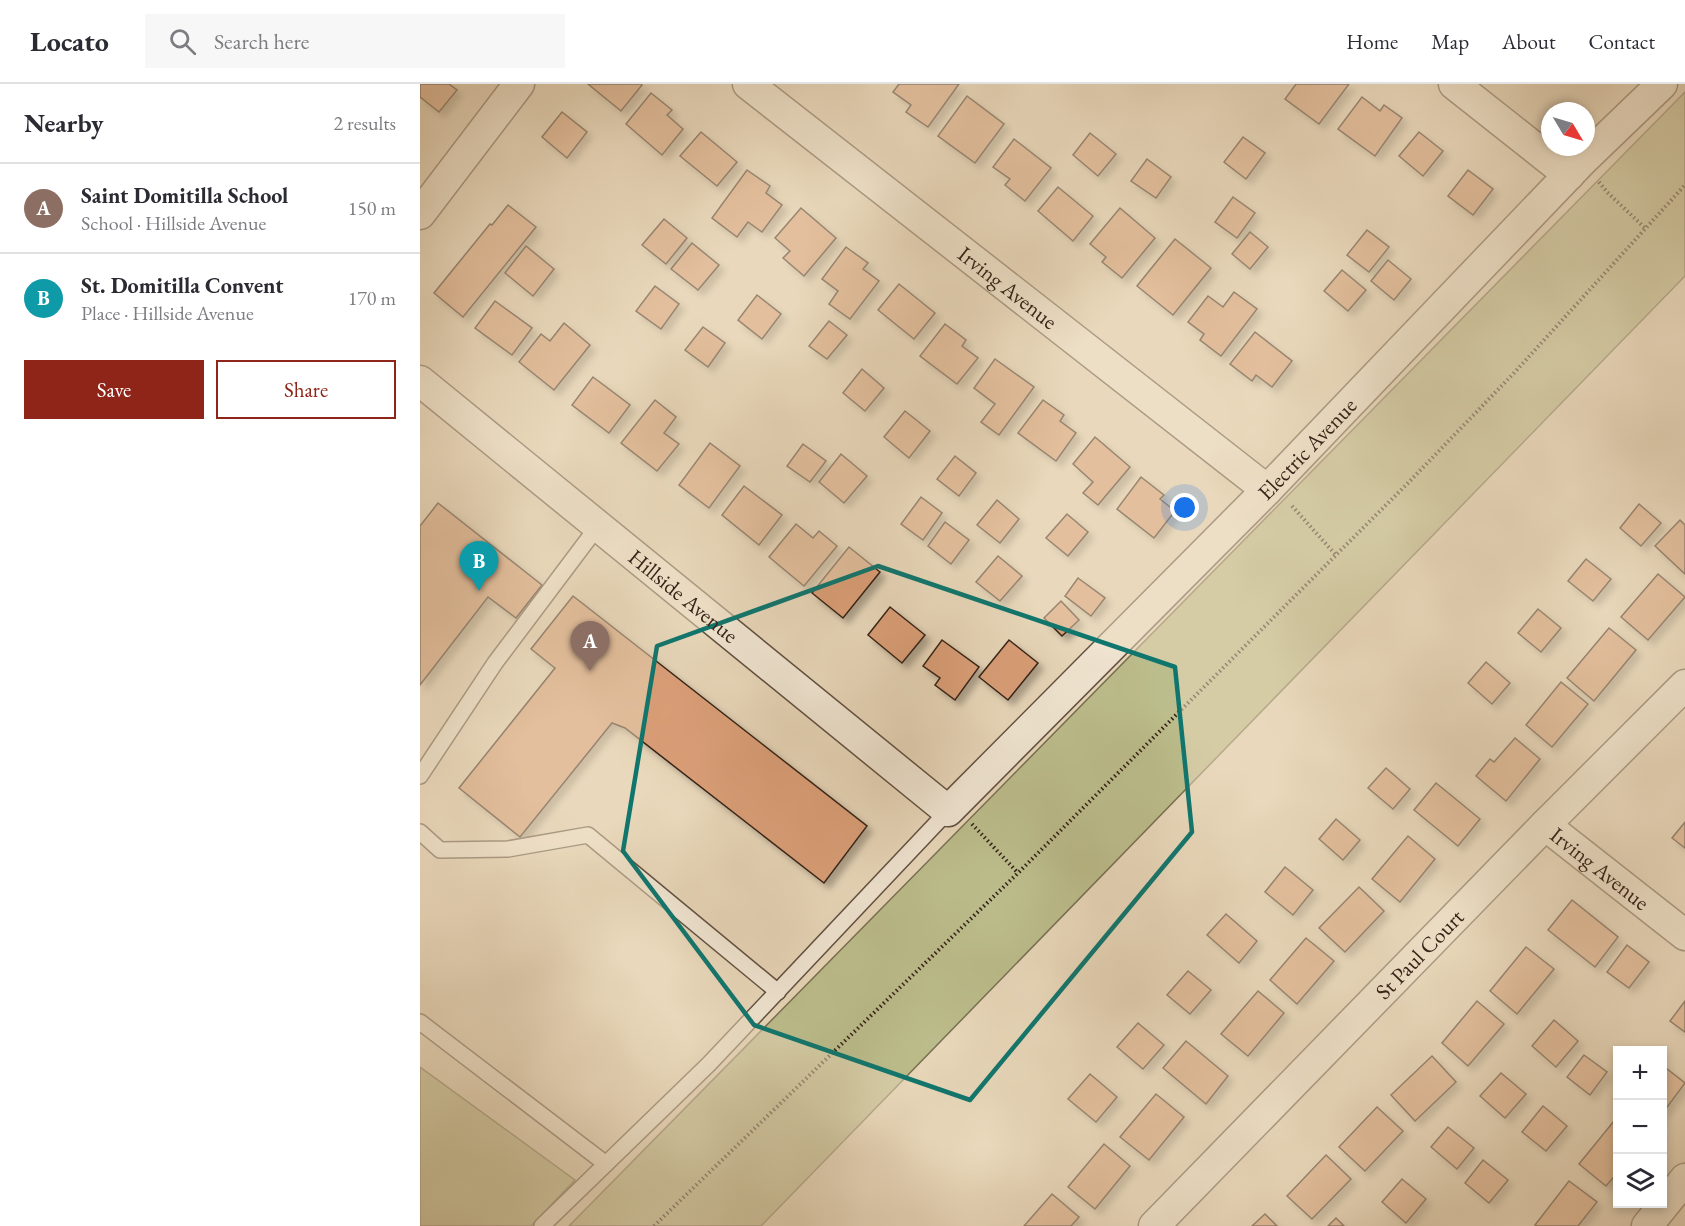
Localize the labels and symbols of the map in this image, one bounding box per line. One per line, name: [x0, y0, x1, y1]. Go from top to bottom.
north arrow: [1541, 102, 1595, 156]
street label: Irving Avenue: [952, 239, 1064, 336]
street label: Electric Avenue: [1251, 391, 1363, 506]
your location: [1170, 493, 1199, 522]
pin: B: [460, 542, 498, 591]
street label: Hillside Avenue: [623, 542, 745, 649]
pin: A: [570, 622, 610, 671]
street label: Irving Avenue: [1544, 820, 1656, 917]
street label: St Paul Court: [1369, 903, 1470, 1005]

